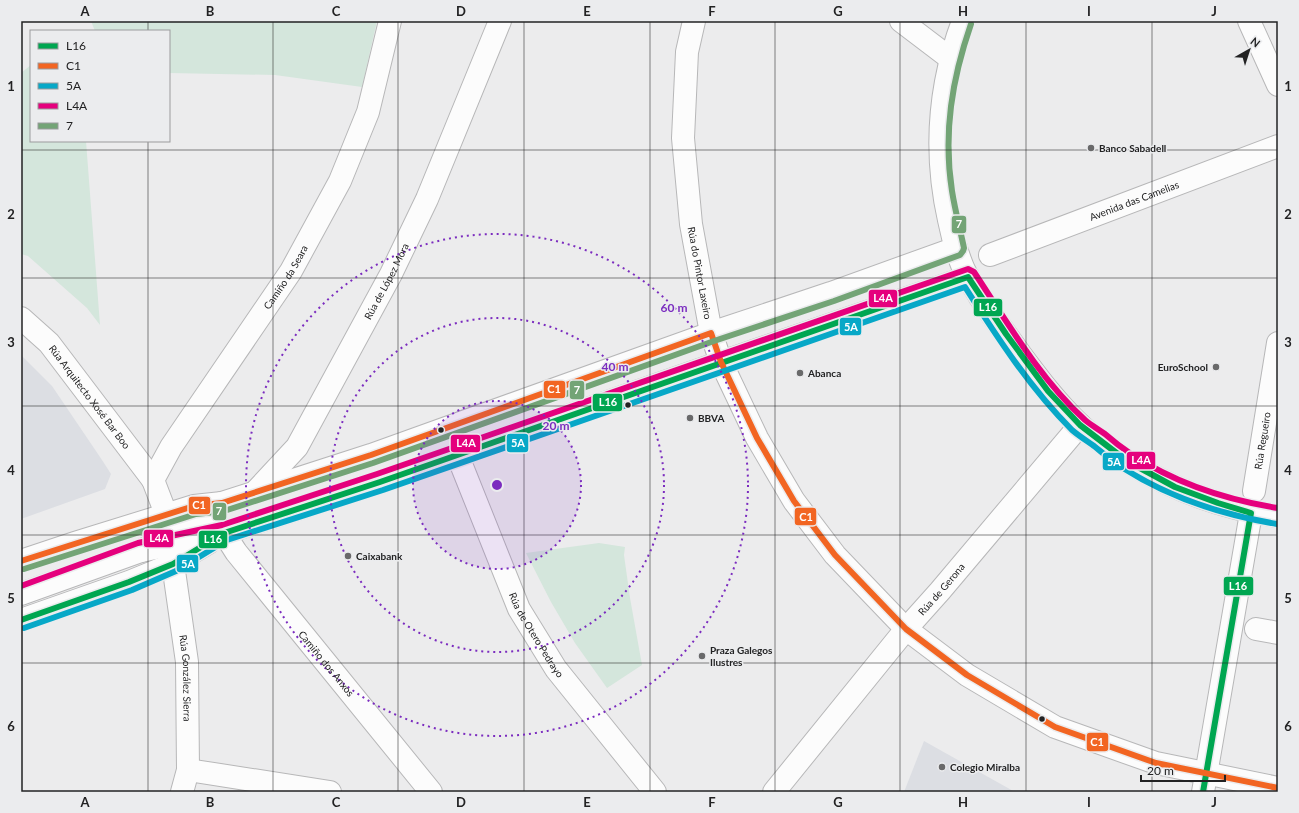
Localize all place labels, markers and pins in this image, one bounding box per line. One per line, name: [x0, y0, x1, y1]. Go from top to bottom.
place label: Banco Sabadell: [1099, 142, 1166, 154]
marker: Banco Sabadell: [1086, 143, 1096, 153]
place label: EuroSchool: [1158, 361, 1208, 373]
marker: EuroSchool: [1211, 362, 1221, 372]
place label: Abanca: [807, 367, 841, 379]
marker: Abanca: [795, 368, 805, 378]
unlabelled marker: [623, 400, 633, 410]
place label: BBVA: [698, 412, 724, 424]
marker: BBVA: [685, 413, 695, 423]
unlabelled marker: [436, 425, 446, 435]
centre of rings: [490, 478, 504, 492]
place label: Caixabank: [356, 550, 403, 562]
marker: Caixabank: [343, 551, 353, 561]
place label: Praza Galegos Ilustres: [710, 644, 773, 668]
marker: Praza Galegos Ilustres: [697, 651, 707, 661]
unlabelled marker: [1037, 714, 1047, 724]
place label: Colegio Miralba: [950, 761, 1020, 773]
marker: Colegio Miralba: [937, 762, 947, 772]

